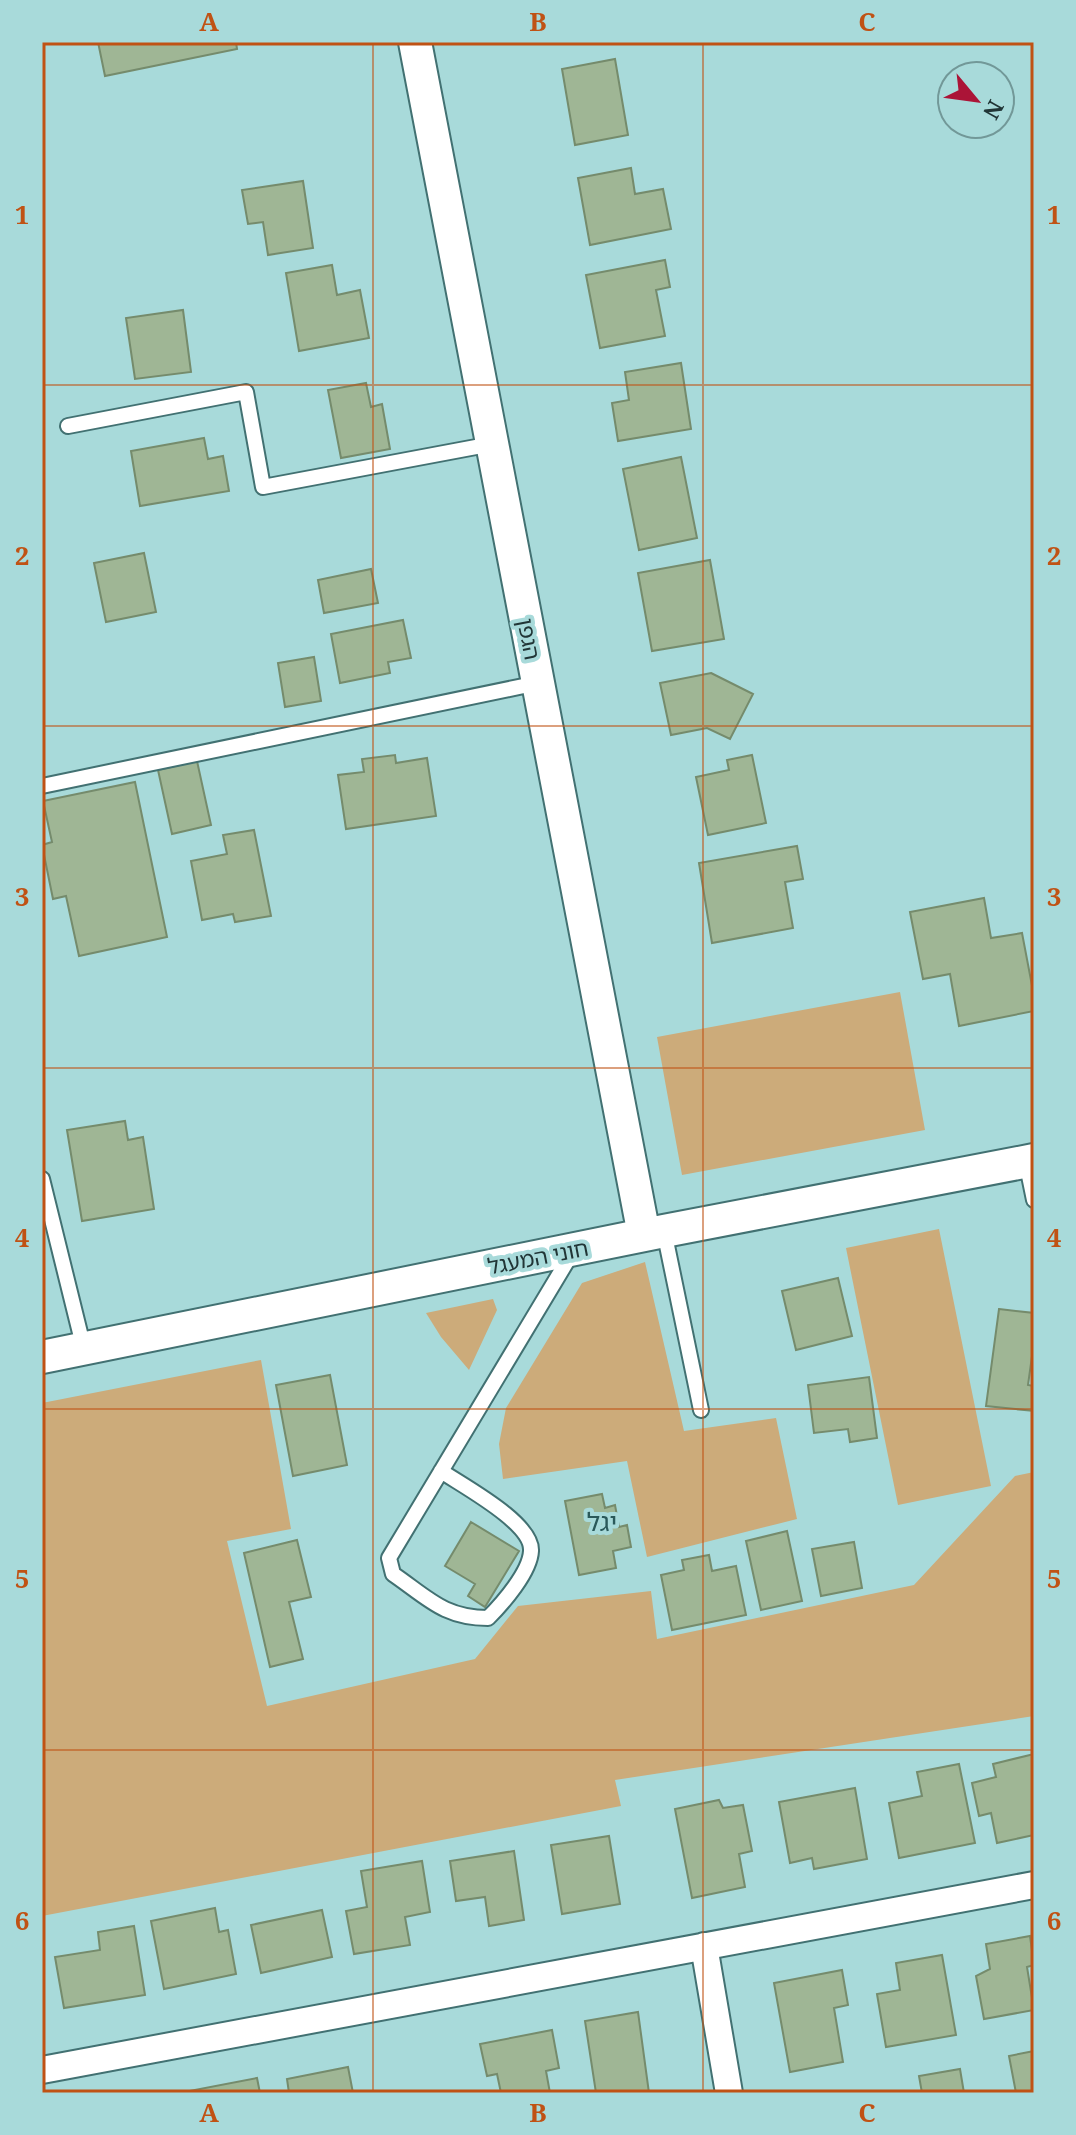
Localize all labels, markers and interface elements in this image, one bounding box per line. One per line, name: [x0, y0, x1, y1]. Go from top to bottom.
text: A: [199, 3, 219, 39]
text: B: [529, 3, 547, 39]
text: C: [858, 3, 876, 39]
north arrow: [936, 60, 1016, 140]
text: N: [977, 95, 1012, 125]
text: 1: [15, 196, 29, 232]
text: 1: [1047, 196, 1061, 232]
text: 2: [15, 537, 29, 573]
text: 2: [1047, 537, 1061, 573]
street label: הגפן: [511, 615, 549, 662]
text: 3: [15, 878, 29, 914]
text: 3: [1047, 878, 1061, 914]
text: 4: [15, 1219, 30, 1255]
text: 4: [1047, 1219, 1062, 1255]
street label: חוני המעגל: [485, 1232, 591, 1280]
district label: יגל: [587, 1503, 617, 1539]
text: 5: [15, 1560, 29, 1596]
text: 5: [1047, 1560, 1061, 1596]
text: 6: [15, 1902, 29, 1938]
text: 6: [1047, 1902, 1061, 1938]
text: A: [199, 2094, 219, 2130]
text: B: [529, 2094, 547, 2130]
text: C: [858, 2094, 876, 2130]

